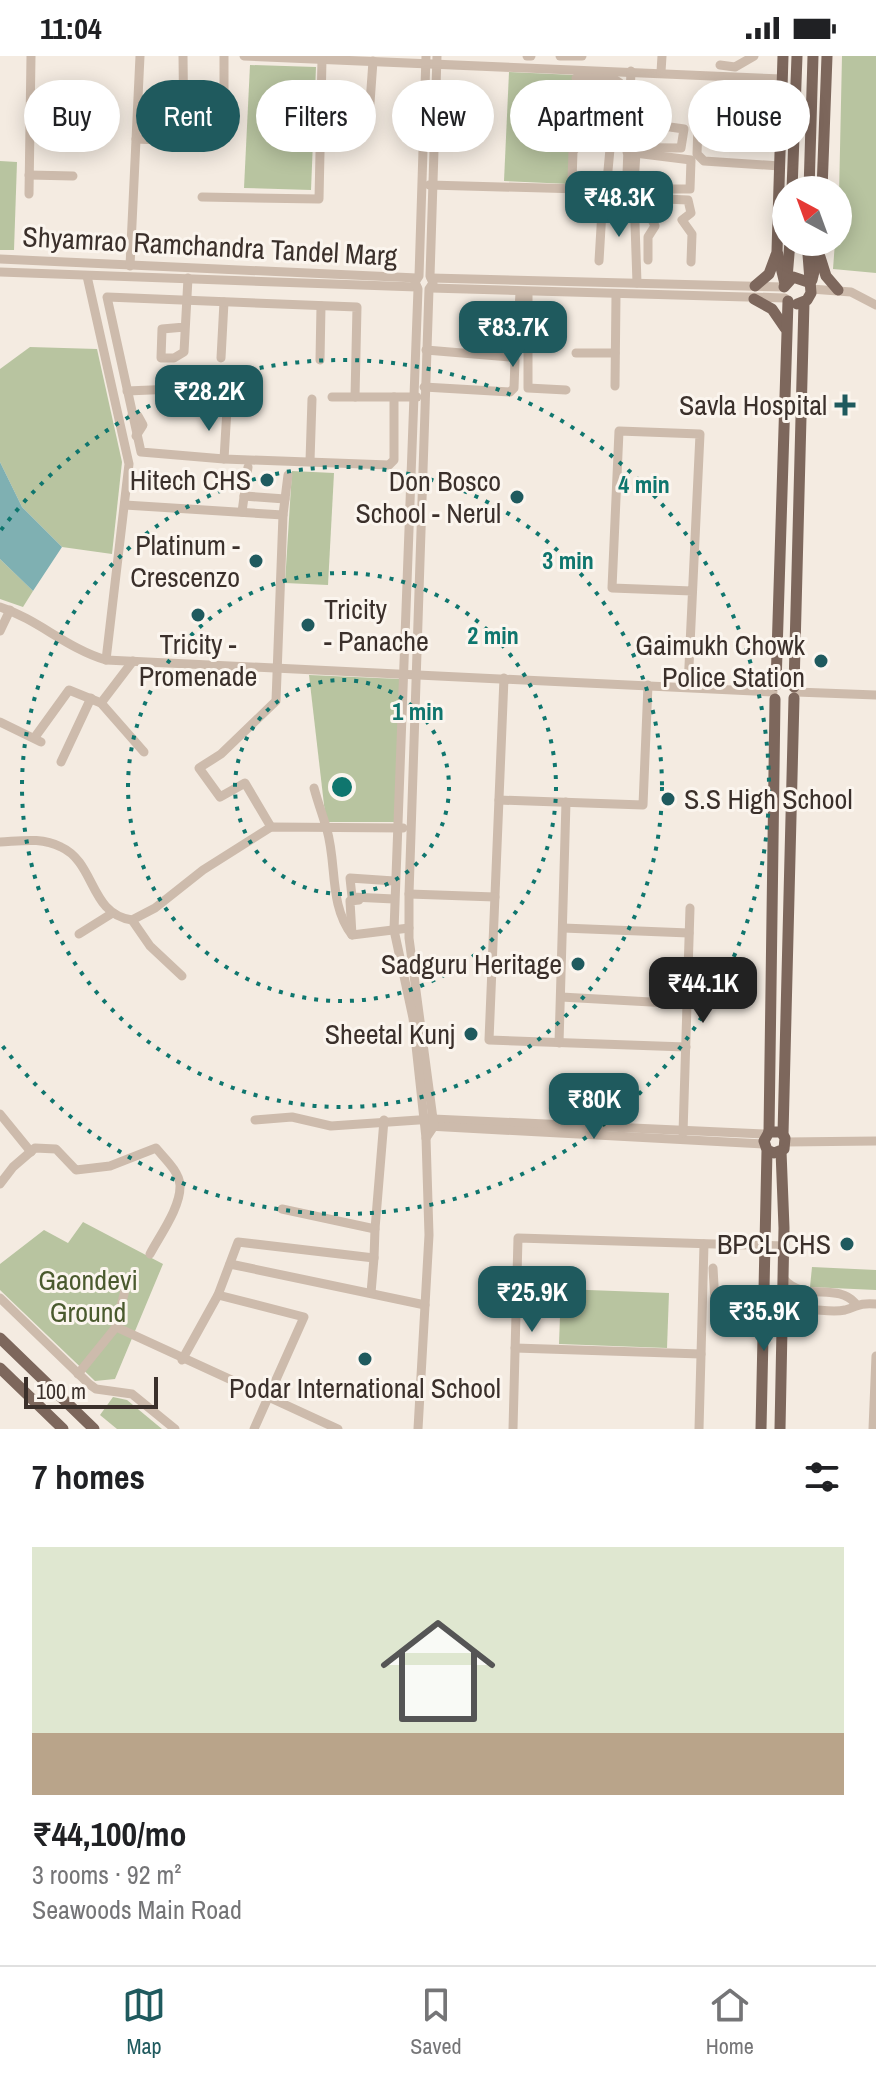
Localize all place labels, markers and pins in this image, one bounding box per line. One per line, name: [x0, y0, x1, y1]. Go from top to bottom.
pin: ₹48.3K: [554, 171, 684, 239]
pin: ₹83.7K: [448, 301, 578, 369]
pin: ₹28.2K: [144, 365, 274, 433]
place label: Savla Hospital: [679, 386, 827, 424]
marker: Savla Hospital: [834, 394, 856, 416]
place label: Hitech CHS: [130, 461, 251, 499]
place label: Don Bosco School - Nerul: [356, 462, 501, 532]
marker: Hitech CHS: [258, 471, 276, 489]
marker: Don Bosco School - Nerul: [508, 488, 526, 506]
place label: Platinum - Crescenzo: [130, 526, 240, 596]
marker: Platinum - Crescenzo: [247, 552, 265, 570]
place label: Tricity - Panache: [324, 590, 429, 660]
marker: Tricity - Promenade: [189, 606, 207, 624]
marker: Tricity - Panache: [299, 616, 317, 634]
place label: Tricity - Promenade: [139, 625, 257, 695]
place label: Gaimukh Chowk Police Station: [635, 626, 806, 696]
marker: Gaimukh Chowk Police Station: [812, 652, 830, 670]
centre of rings: [328, 773, 356, 801]
place label: S.S High School: [684, 780, 852, 818]
marker: S.S High School: [659, 790, 677, 808]
place label: Sadguru Heritage: [381, 945, 562, 983]
marker: Sadguru Heritage: [569, 955, 587, 973]
pin: ₹44.1K: [638, 957, 768, 1025]
place label: Sheetal Kunj: [325, 1015, 455, 1053]
marker: Sheetal Kunj: [462, 1025, 480, 1043]
pin: ₹80K: [547, 1073, 641, 1141]
place label: BPCL CHS: [717, 1225, 831, 1263]
marker: BPCL CHS: [838, 1235, 856, 1253]
pin: ₹25.9K: [467, 1266, 597, 1334]
pin: ₹35.9K: [699, 1285, 829, 1353]
marker: Podar International School: [356, 1350, 374, 1368]
place label: Podar International School: [229, 1369, 501, 1407]

